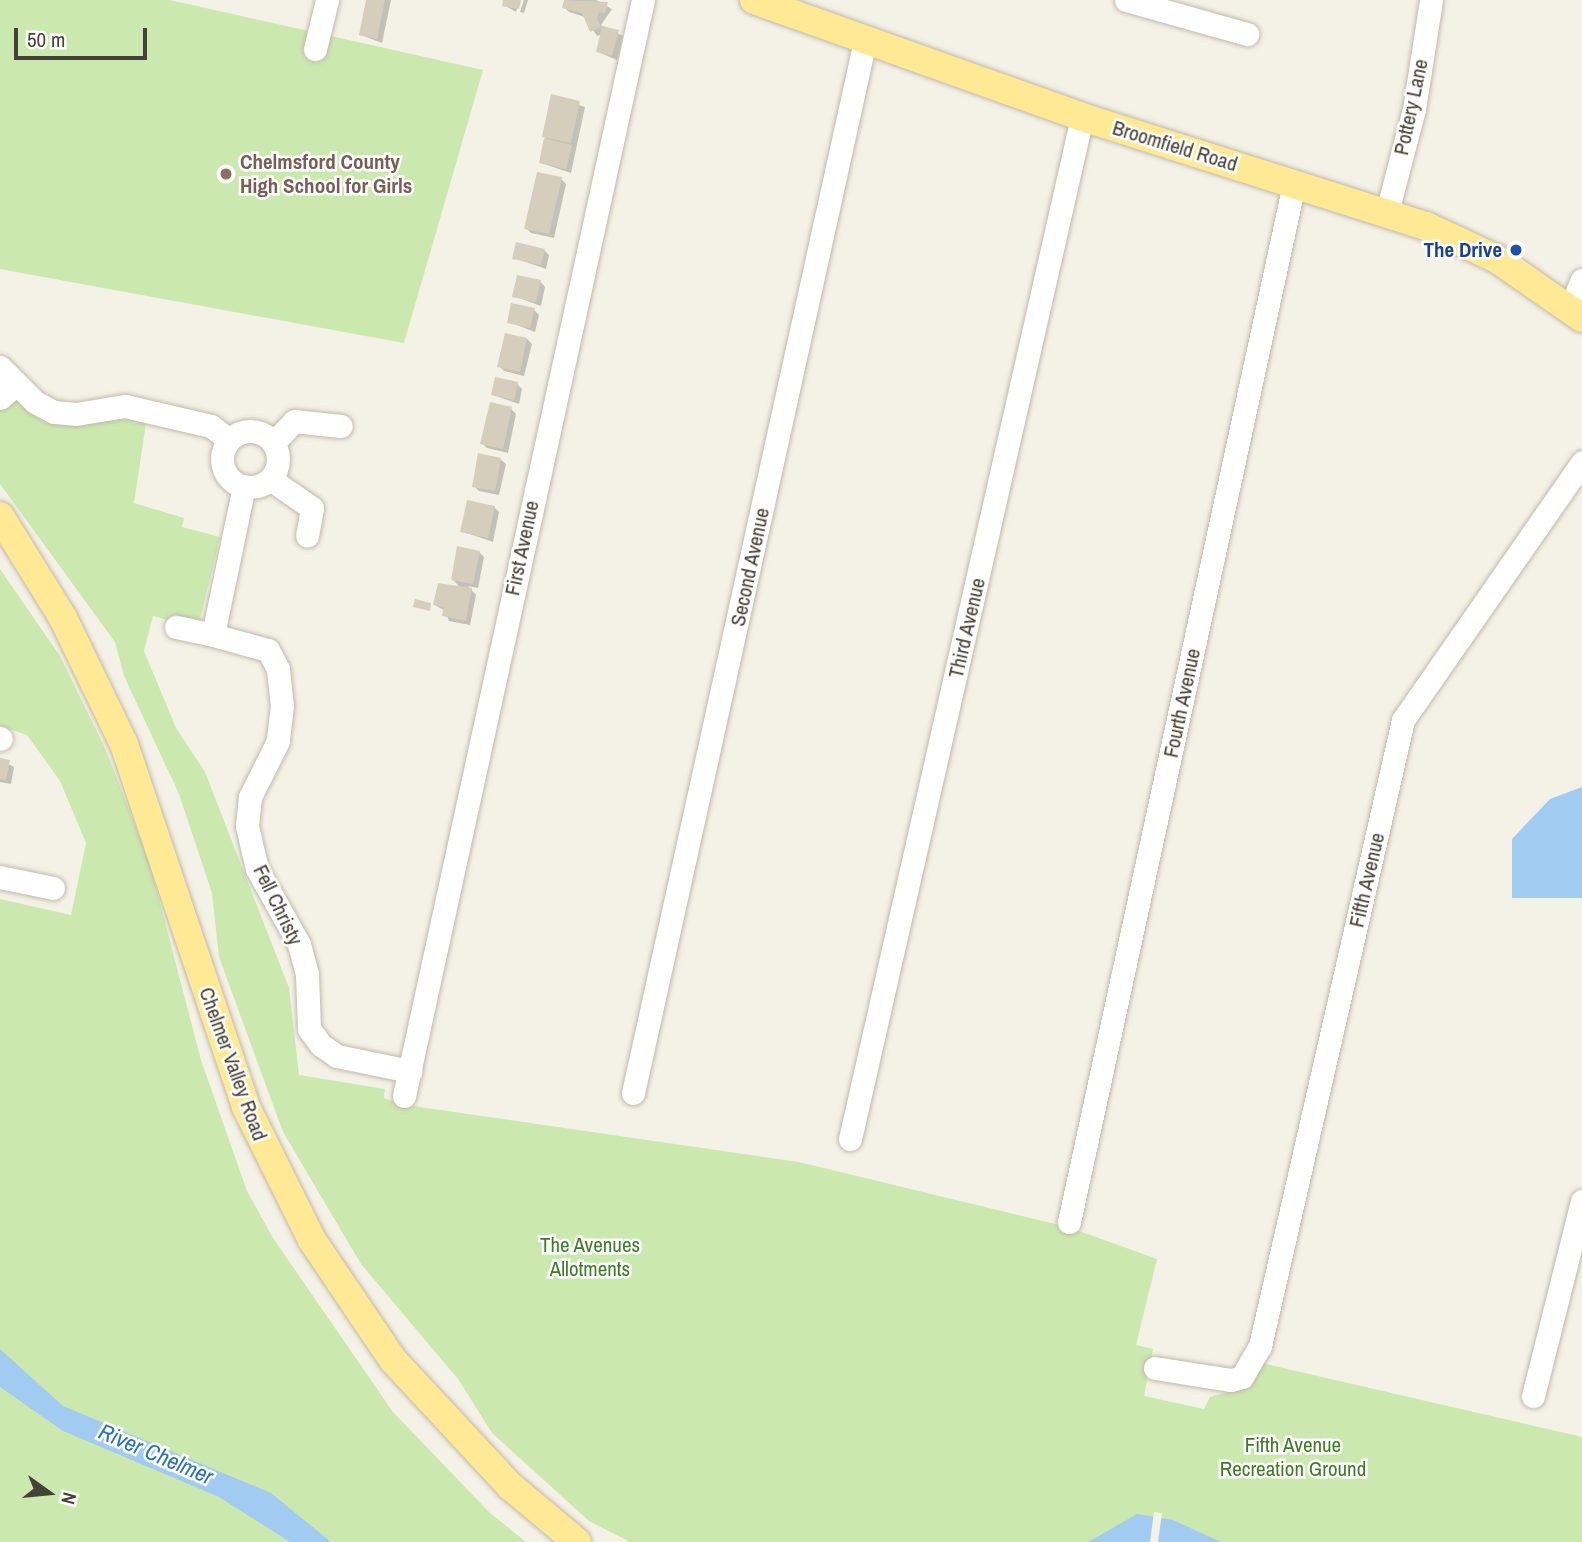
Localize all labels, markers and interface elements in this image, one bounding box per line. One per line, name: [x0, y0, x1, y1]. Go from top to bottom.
scale bar: [18, 14, 150, 58]
text: 50 m: [27, 25, 65, 54]
street label: Pottery Lane: [1389, 57, 1433, 157]
street label: Broomfield Road: [1110, 115, 1240, 177]
place label: Chelmsford County High School for Girls: [240, 149, 412, 199]
marker: Chelmsford County High School for Girls: [218, 166, 234, 182]
place label: The Drive: [1424, 237, 1502, 263]
marker: The Drive: [1508, 242, 1524, 258]
street label: First Avenue: [500, 498, 544, 598]
street label: Second Avenue: [725, 505, 775, 629]
street label: Third Avenue: [943, 575, 991, 681]
street label: Fourth Avenue: [1158, 646, 1206, 760]
street label: Fifth Avenue: [1344, 830, 1390, 930]
street label: Fell Christy: [248, 861, 308, 949]
street label: Chelmer Valley Road: [194, 984, 272, 1144]
park label: The Avenues Allotments: [539, 1232, 641, 1282]
water label: River Chelmer: [95, 1418, 217, 1490]
park label: Fifth Avenue Recreation Ground: [1220, 1432, 1366, 1482]
north arrow: [14, 1458, 84, 1528]
text: N: [55, 1490, 83, 1507]

